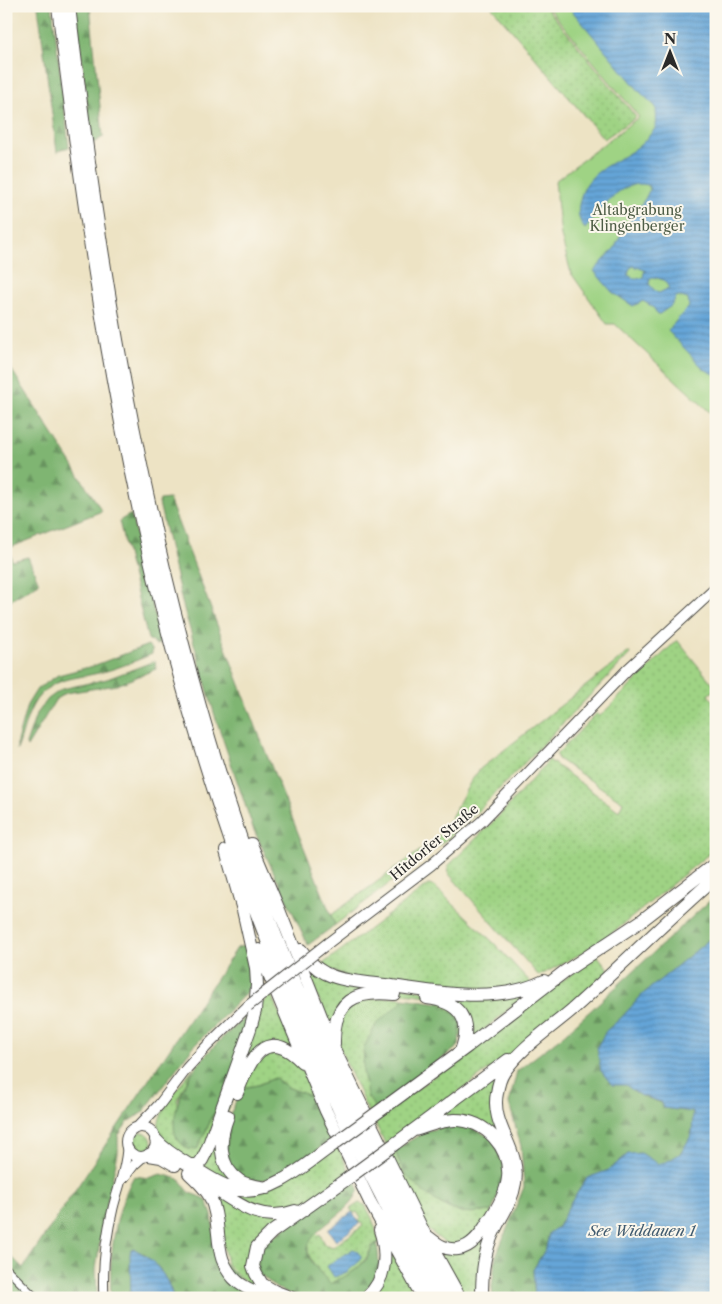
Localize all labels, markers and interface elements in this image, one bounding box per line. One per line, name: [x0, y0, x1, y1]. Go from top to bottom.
north arrow: [644, 28, 694, 78]
text: N: [664, 30, 676, 48]
park label: Altabgrabung Klingenberger: [589, 201, 685, 235]
street label: Hitdorfer Straße: [386, 800, 482, 884]
water label: See Widdauen 1: [587, 1221, 697, 1240]

